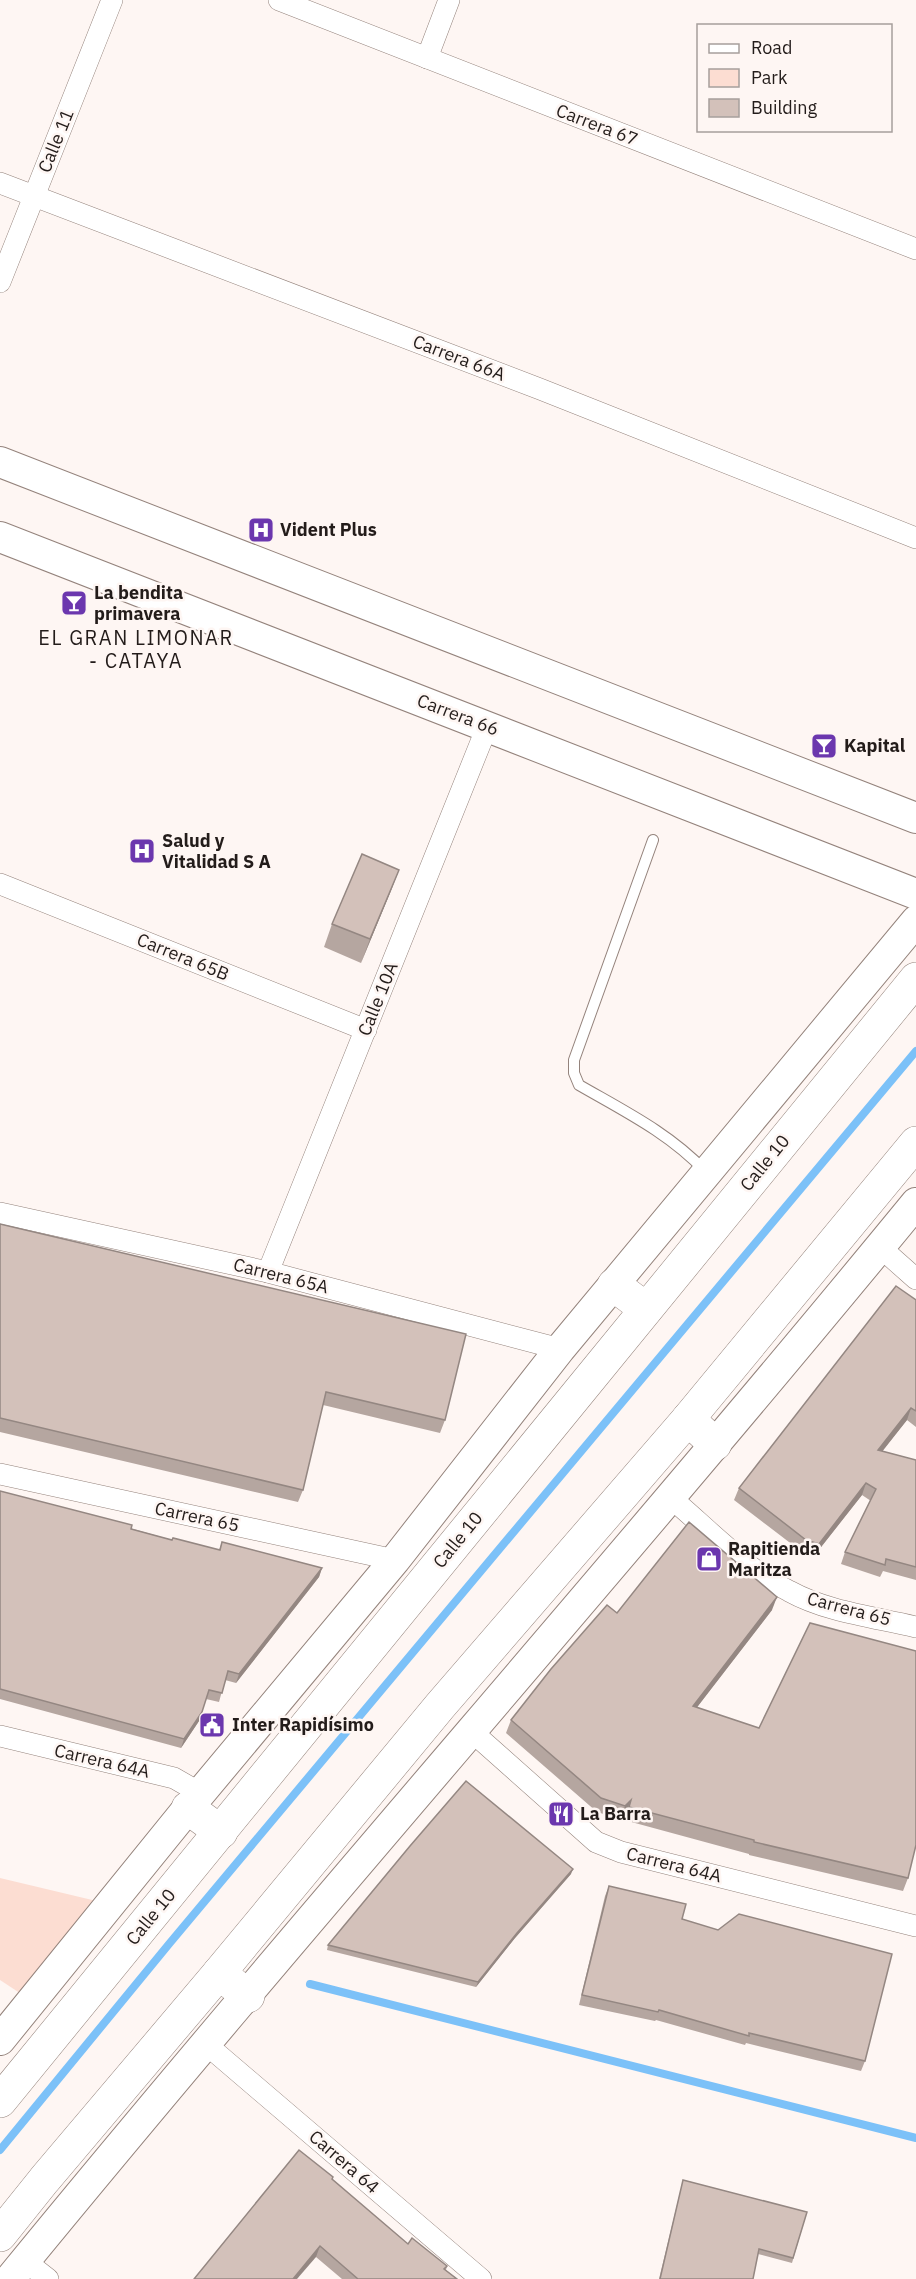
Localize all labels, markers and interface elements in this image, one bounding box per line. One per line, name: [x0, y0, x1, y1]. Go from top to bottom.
legend: [697, 24, 892, 132]
text: Road: [751, 36, 792, 59]
text: Park: [751, 66, 788, 89]
text: Building: [751, 96, 818, 119]
street label: Carrera 67: [553, 98, 641, 151]
street label: Calle 11: [32, 106, 79, 176]
street label: Carrera 66A: [410, 329, 509, 386]
hospital icon: Vident Plus: [246, 515, 276, 545]
place label: Vident Plus: [280, 518, 377, 541]
place label: La bendita primavera: [94, 581, 183, 625]
bar icon: La bendita primavera: [59, 588, 89, 618]
district label: EL GRAN LIMONAR - CATAYA: [38, 624, 234, 674]
street label: Carrera 66: [414, 688, 502, 741]
bar icon: Kapital: [809, 731, 839, 761]
place label: Kapital: [844, 734, 906, 757]
place label: Salud y Vitalidad S A: [162, 829, 271, 873]
hospital icon: Salud y Vitalidad S A: [127, 836, 157, 866]
street label: Carrera 65B: [134, 928, 233, 985]
street label: Calle 10A: [352, 958, 403, 1039]
street label: Calle 10: [735, 1130, 794, 1196]
street label: Carrera 65A: [231, 1253, 332, 1299]
street label: Carrera 65: [153, 1496, 241, 1537]
street label: Calle 10: [428, 1507, 487, 1573]
place label: Rapitienda Maritza: [728, 1537, 820, 1581]
shop icon: Rapitienda Maritza: [694, 1544, 724, 1574]
street label: Carrera 65: [805, 1586, 894, 1631]
public building icon: Inter Rapidísimo: [197, 1710, 227, 1740]
place label: Inter Rapidísimo: [232, 1713, 374, 1736]
street label: Carrera 64A: [52, 1738, 153, 1783]
restaurant icon: La Barra: [546, 1799, 576, 1829]
place label: La Barra: [580, 1802, 651, 1825]
street label: Carrera 64A: [624, 1842, 725, 1888]
street label: Calle 10: [121, 1884, 180, 1950]
street label: Carrera 64: [304, 2125, 384, 2199]

